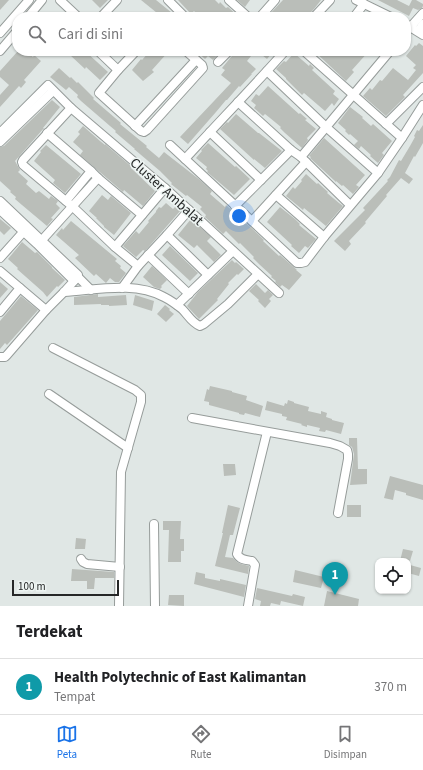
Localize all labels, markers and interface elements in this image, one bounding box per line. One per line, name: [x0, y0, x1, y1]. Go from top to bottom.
search box: [12, 12, 411, 56]
icon: search: [26, 23, 48, 45]
text: Cari di sini: [58, 24, 123, 45]
street label: Cluster Ambalat: [125, 153, 208, 230]
your location: [229, 206, 249, 226]
map controls: [375, 558, 411, 594]
button: locate: [375, 558, 411, 594]
pin: 1: [322, 562, 348, 595]
scale bar: [12, 578, 119, 597]
text: 100 m: [18, 579, 46, 594]
text: Terdekat: [16, 620, 82, 644]
text: Health Polytechnic of East Kalimantan: [54, 667, 306, 688]
text: 1: [26, 678, 32, 696]
text: 370 m: [374, 678, 407, 696]
text: Tempat: [54, 688, 95, 706]
tab: Peta: [56, 723, 78, 762]
tab: Rute: [190, 723, 212, 762]
tab: Disimpan: [324, 723, 367, 762]

